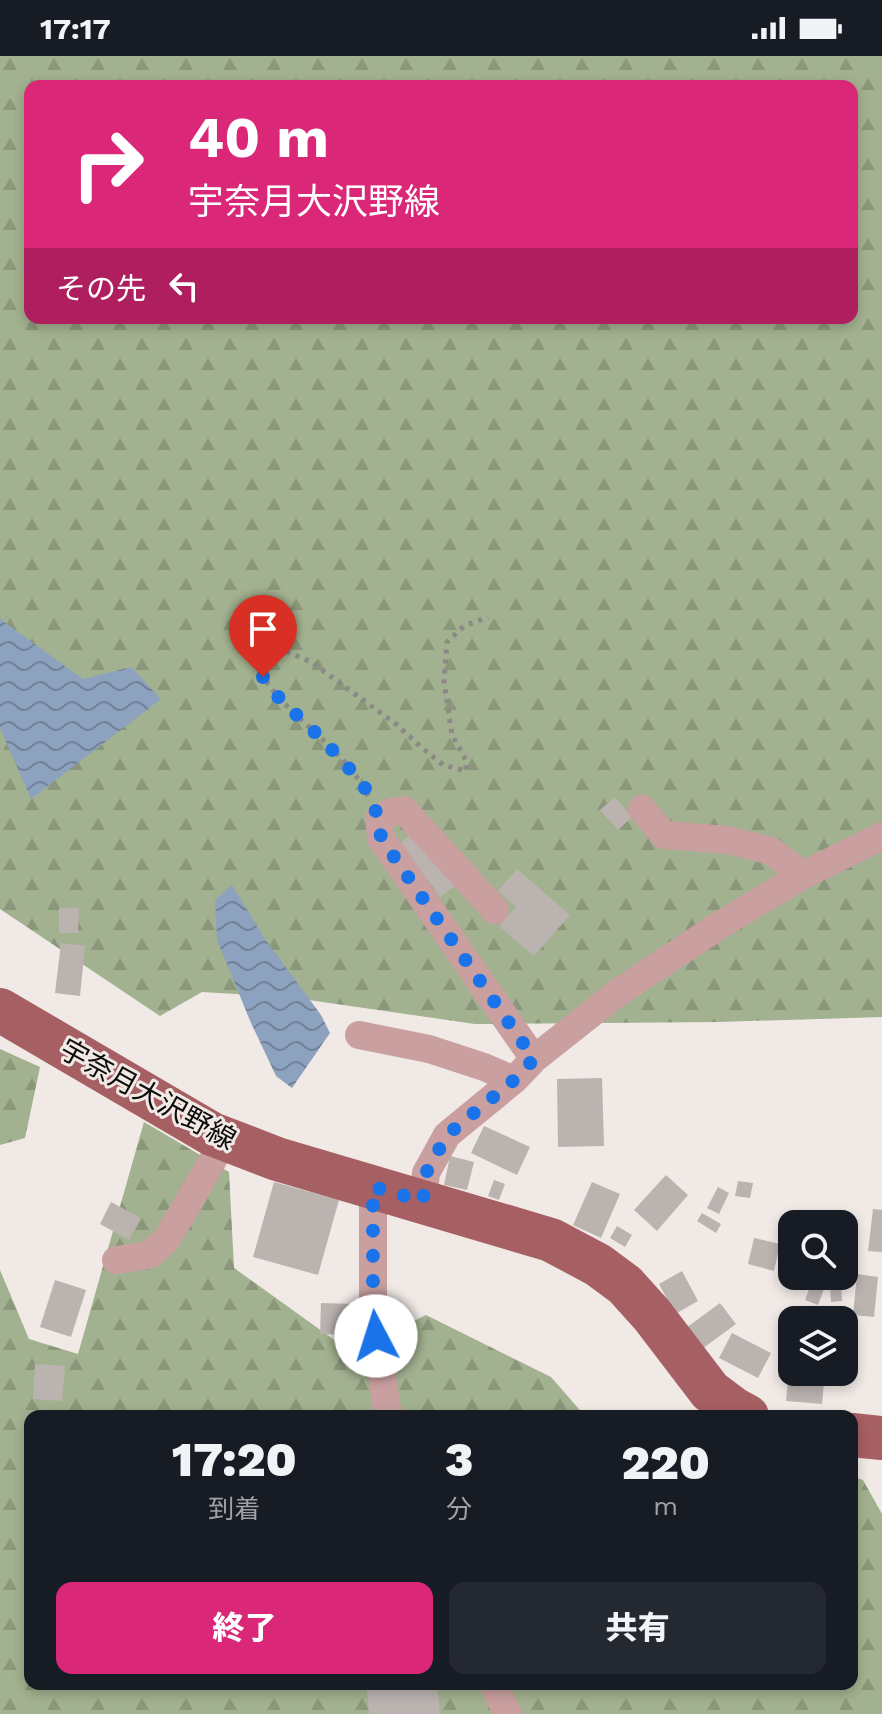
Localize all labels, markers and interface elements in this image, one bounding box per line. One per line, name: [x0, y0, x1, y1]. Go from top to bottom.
text: 17:17: [40, 11, 111, 46]
text: 40 m: [188, 105, 329, 171]
icon: right: [56, 112, 160, 216]
text: 宇奈月大沢野線: [188, 181, 440, 223]
icon: left: [162, 264, 206, 308]
text: その先: [56, 271, 146, 306]
pin: [229, 595, 297, 677]
icon: arrive: [241, 607, 285, 651]
street label: 宇奈月大沢野線: [54, 1032, 241, 1156]
map controls: [778, 1210, 858, 1386]
button: search: [778, 1210, 858, 1290]
position arrow: [334, 1294, 418, 1378]
button: layers: [778, 1306, 858, 1386]
text: 17:20: [172, 1431, 297, 1488]
text: 3: [445, 1431, 473, 1488]
text: 220: [621, 1434, 710, 1491]
text: m: [653, 1491, 678, 1521]
text: 到着: [208, 1494, 260, 1524]
text: 分: [446, 1494, 472, 1524]
button: 終了: [56, 1582, 433, 1674]
button: 共有: [449, 1582, 826, 1674]

